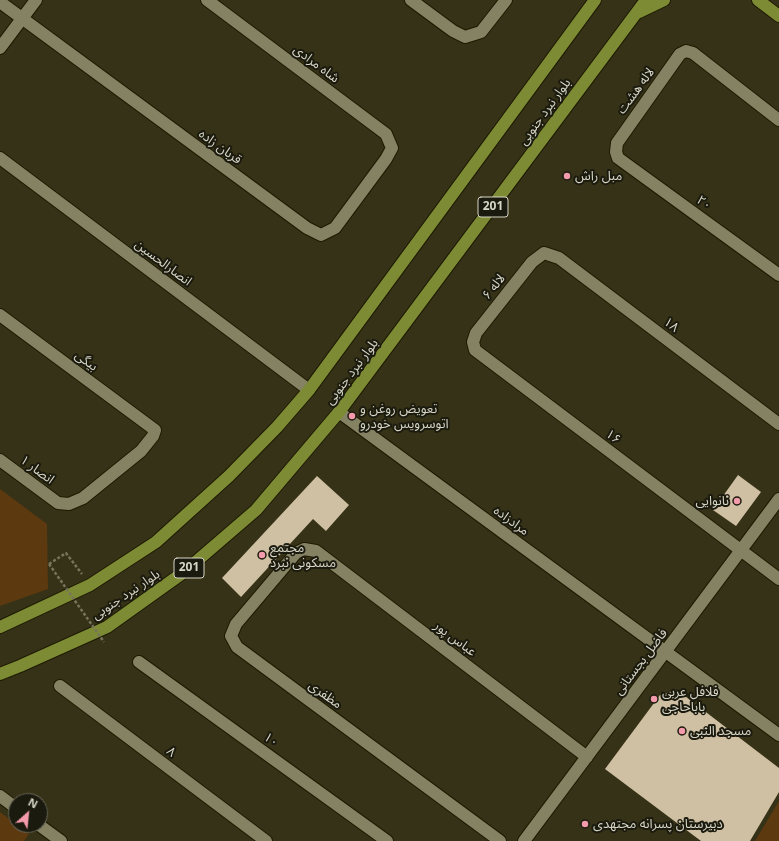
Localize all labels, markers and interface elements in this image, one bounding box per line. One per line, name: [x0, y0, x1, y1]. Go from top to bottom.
street label: شاه مرادی: [290, 42, 342, 86]
street label: لاله هشت: [614, 65, 658, 117]
street label: بلوار نبرد جنوبی: [516, 76, 574, 148]
street label: قربان زاده: [196, 126, 244, 168]
place label: مبل راش: [575, 168, 622, 184]
marker: مبل راش: [562, 171, 572, 181]
street label: ۲۰: [693, 192, 715, 214]
road number: 201: [478, 197, 508, 217]
street label: انصارالحسین: [131, 237, 195, 289]
street label: لاله ۶: [479, 271, 509, 303]
street label: ۱۸: [660, 314, 682, 336]
street label: بلوار نبرد جنوبی: [322, 336, 382, 408]
street label: بیگی: [71, 347, 101, 375]
place label: تعویض روغن و اتوسرویس خودرو: [360, 401, 449, 432]
marker: تعویض روغن و اتوسرویس خودرو: [347, 411, 357, 421]
street label: ۱۶: [602, 426, 624, 448]
street label: انصار ۱: [17, 452, 57, 488]
place label: نانوایی: [696, 493, 729, 509]
marker: نانوایی: [732, 496, 742, 506]
street label: مرادزاده: [490, 503, 532, 539]
place label: مجتمع مسکونی نبرد: [270, 540, 336, 571]
marker: مجتمع مسکونی نبرد: [257, 550, 267, 560]
road number: 201: [174, 558, 204, 578]
street label: بلوار نبرد جنوبی: [89, 567, 163, 623]
street label: عباس پور: [431, 618, 479, 660]
street label: فاضل بجستانی: [611, 626, 671, 698]
street label: مظفری: [305, 678, 345, 712]
place label: فلافل عربی باباحاجی: [662, 684, 719, 715]
marker: فلافل عربی باباحاجی: [649, 694, 659, 704]
place label: مسجد النبی: [690, 723, 751, 739]
marker: مسجد النبی: [677, 726, 687, 736]
street label: ۱۰: [260, 729, 282, 751]
street label: ۸: [163, 744, 179, 760]
north arrow: [8, 793, 48, 833]
text: N: [26, 794, 41, 811]
place label: دبیرستان پسرانه مجتهدی: [593, 816, 723, 832]
marker: دبیرستان پسرانه مجتهدی: [580, 819, 590, 829]

